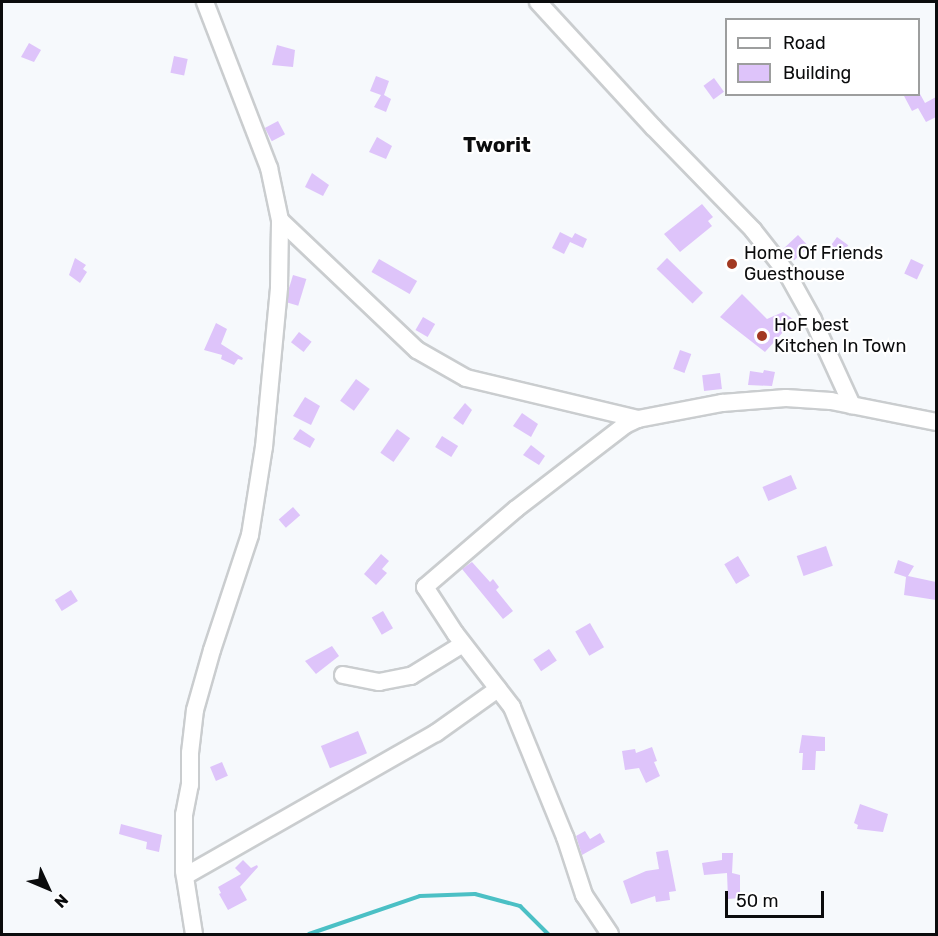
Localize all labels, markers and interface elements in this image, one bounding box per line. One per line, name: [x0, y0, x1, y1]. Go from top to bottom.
legend: [725, 18, 920, 96]
text: Road: [783, 32, 826, 54]
text: Building: [783, 62, 851, 84]
district label: Tworit: [463, 132, 531, 158]
place label: Home Of Friends Guesthouse: [744, 243, 884, 286]
marker: Home Of Friends Guesthouse: [725, 257, 739, 271]
place label: HoF best Kitchen In Town: [774, 315, 907, 358]
marker: HoF best Kitchen In Town: [755, 329, 769, 343]
north arrow: [18, 858, 78, 918]
scale bar: [728, 879, 827, 917]
text: N: [50, 890, 72, 912]
text: 50 m: [736, 890, 779, 912]

